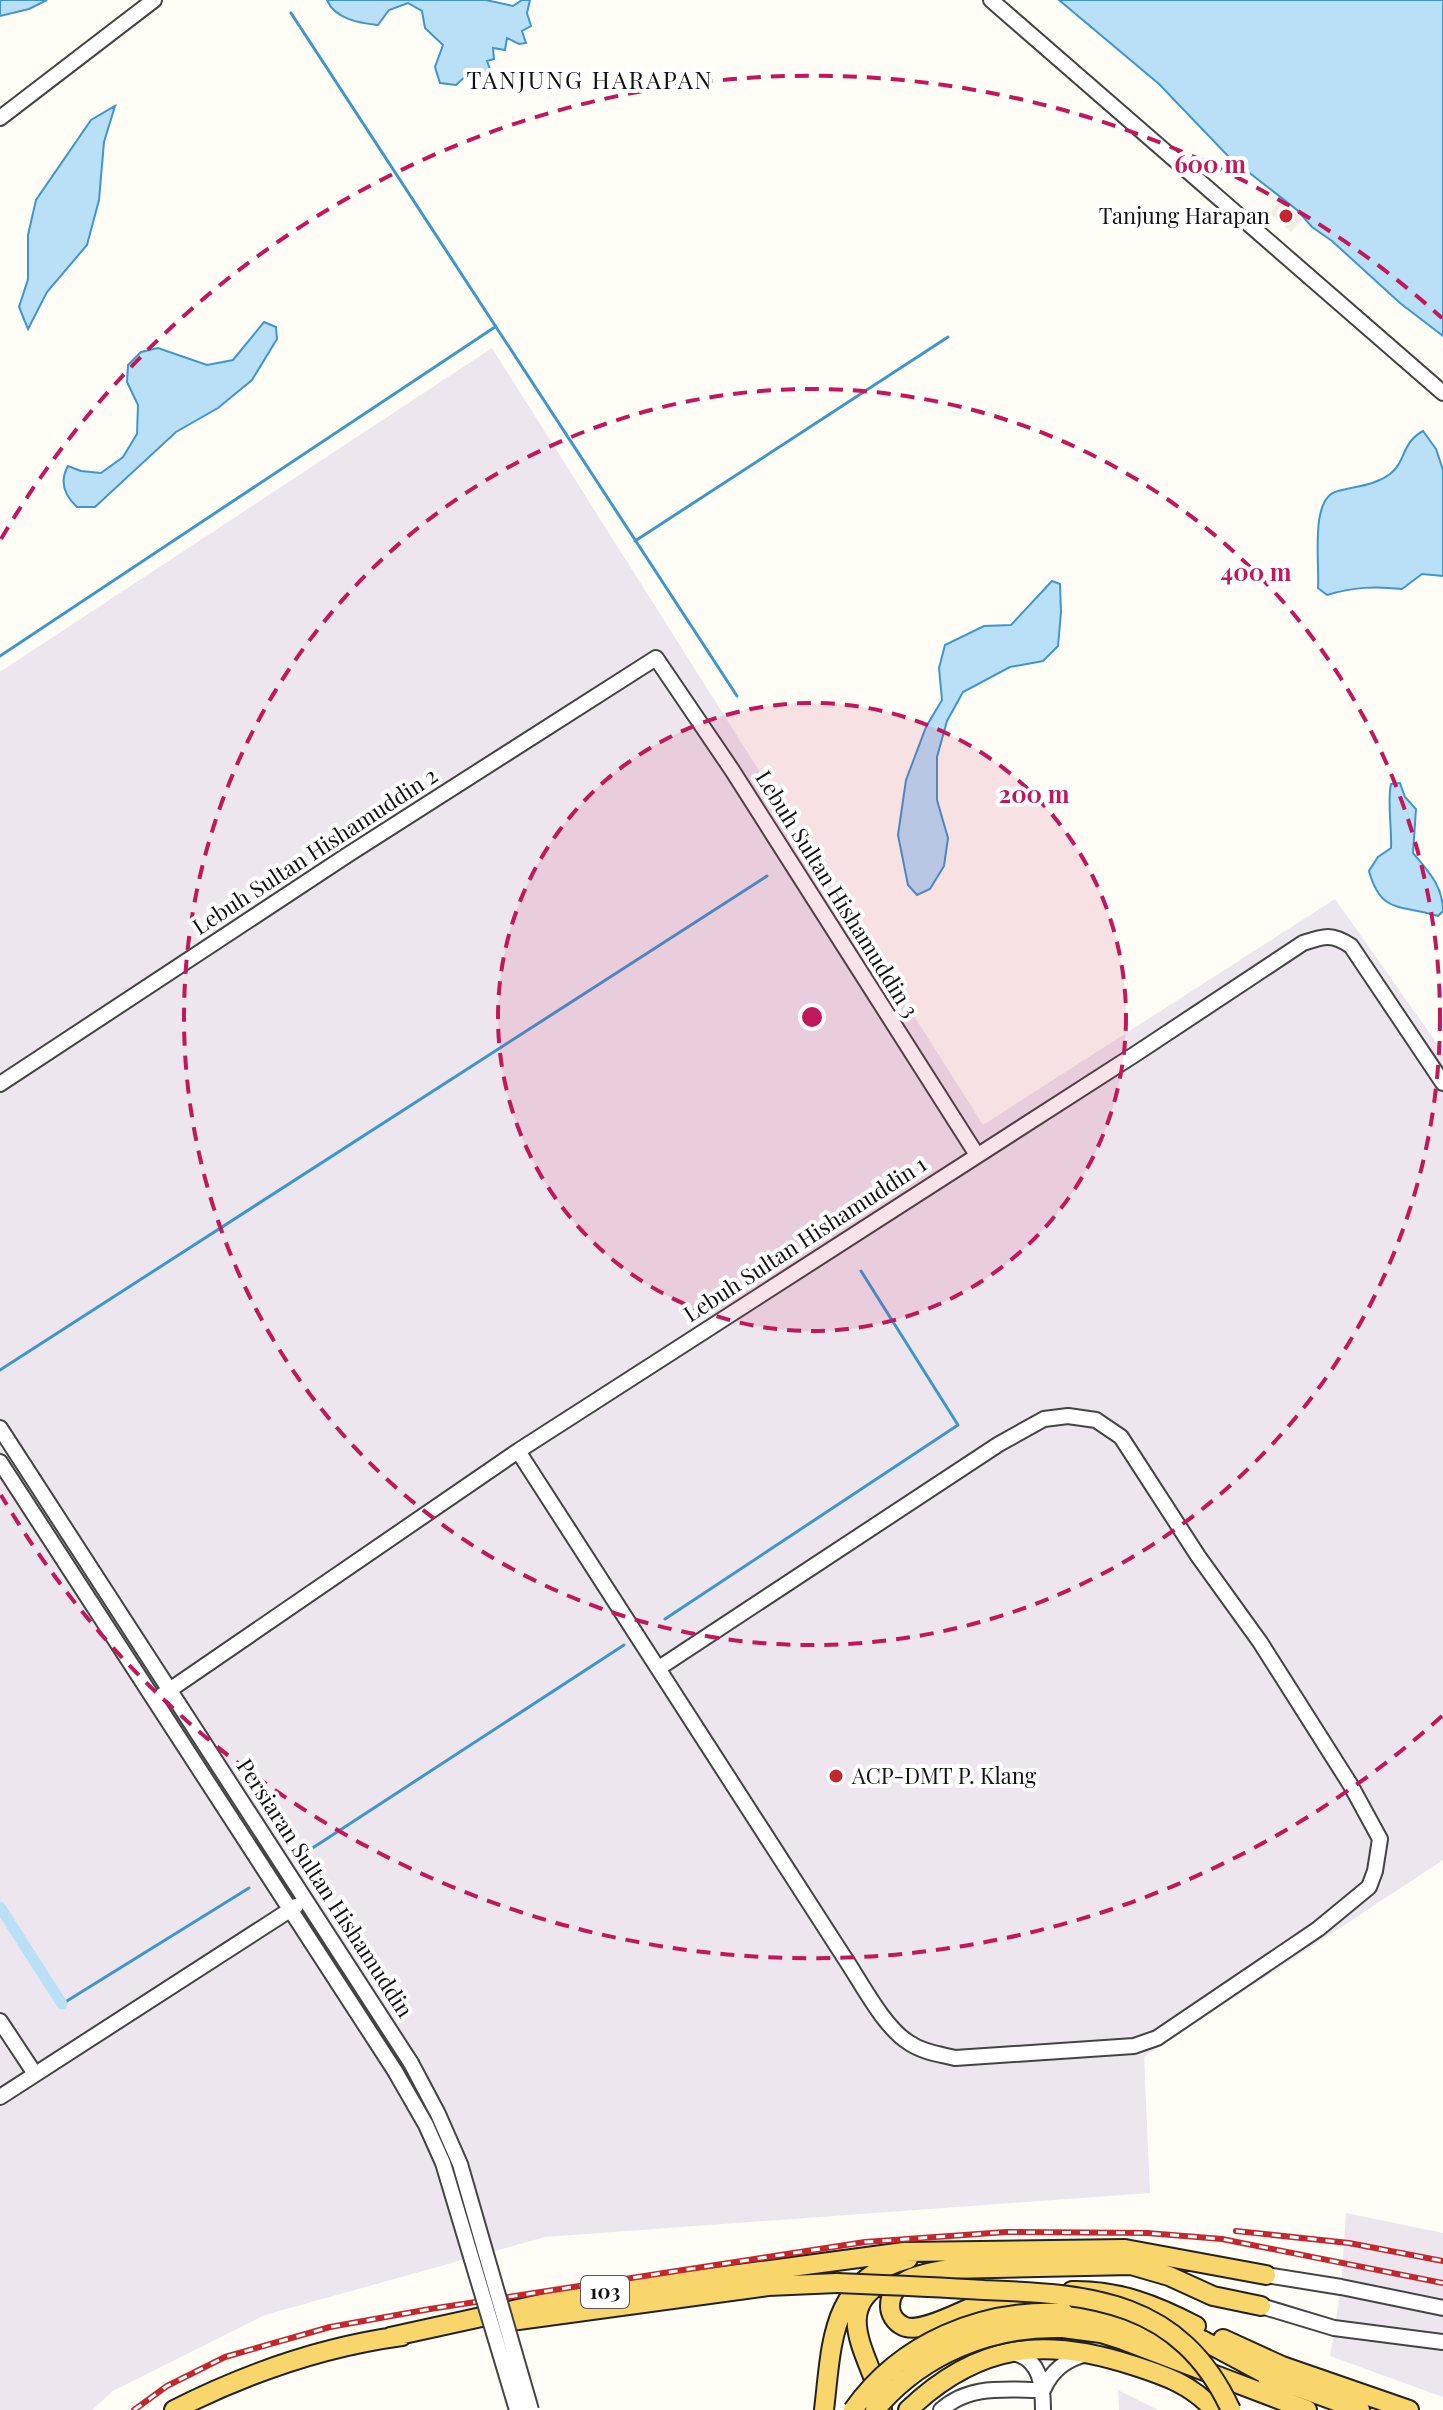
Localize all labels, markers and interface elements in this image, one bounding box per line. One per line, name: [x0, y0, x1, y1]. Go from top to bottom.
district label: TANJUNG HARAPAN: [467, 63, 713, 95]
text: 600 m: [1174, 147, 1246, 179]
place label: Tanjung Harapan: [1099, 200, 1270, 230]
marker: Tanjung Harapan: [1277, 207, 1295, 225]
text: 400 m: [1221, 555, 1292, 587]
street label: Lebuh Sultan Hishamuddin 2: [186, 760, 443, 941]
street label: Lebuh Sultan Hishamuddin 3: [749, 764, 926, 1023]
text: 200 m: [999, 777, 1070, 809]
centre of rings: [798, 1003, 826, 1031]
street label: Lebuh Sultan Hishamuddin 1: [677, 1148, 932, 1328]
street label: Persiaran Sultan Hishamuddin: [231, 1752, 421, 2023]
place label: ACP-DMT P. Klang: [851, 1760, 1037, 1790]
marker: ACP-DMT P. Klang: [827, 1767, 845, 1785]
road number: 103: [581, 2276, 629, 2308]

